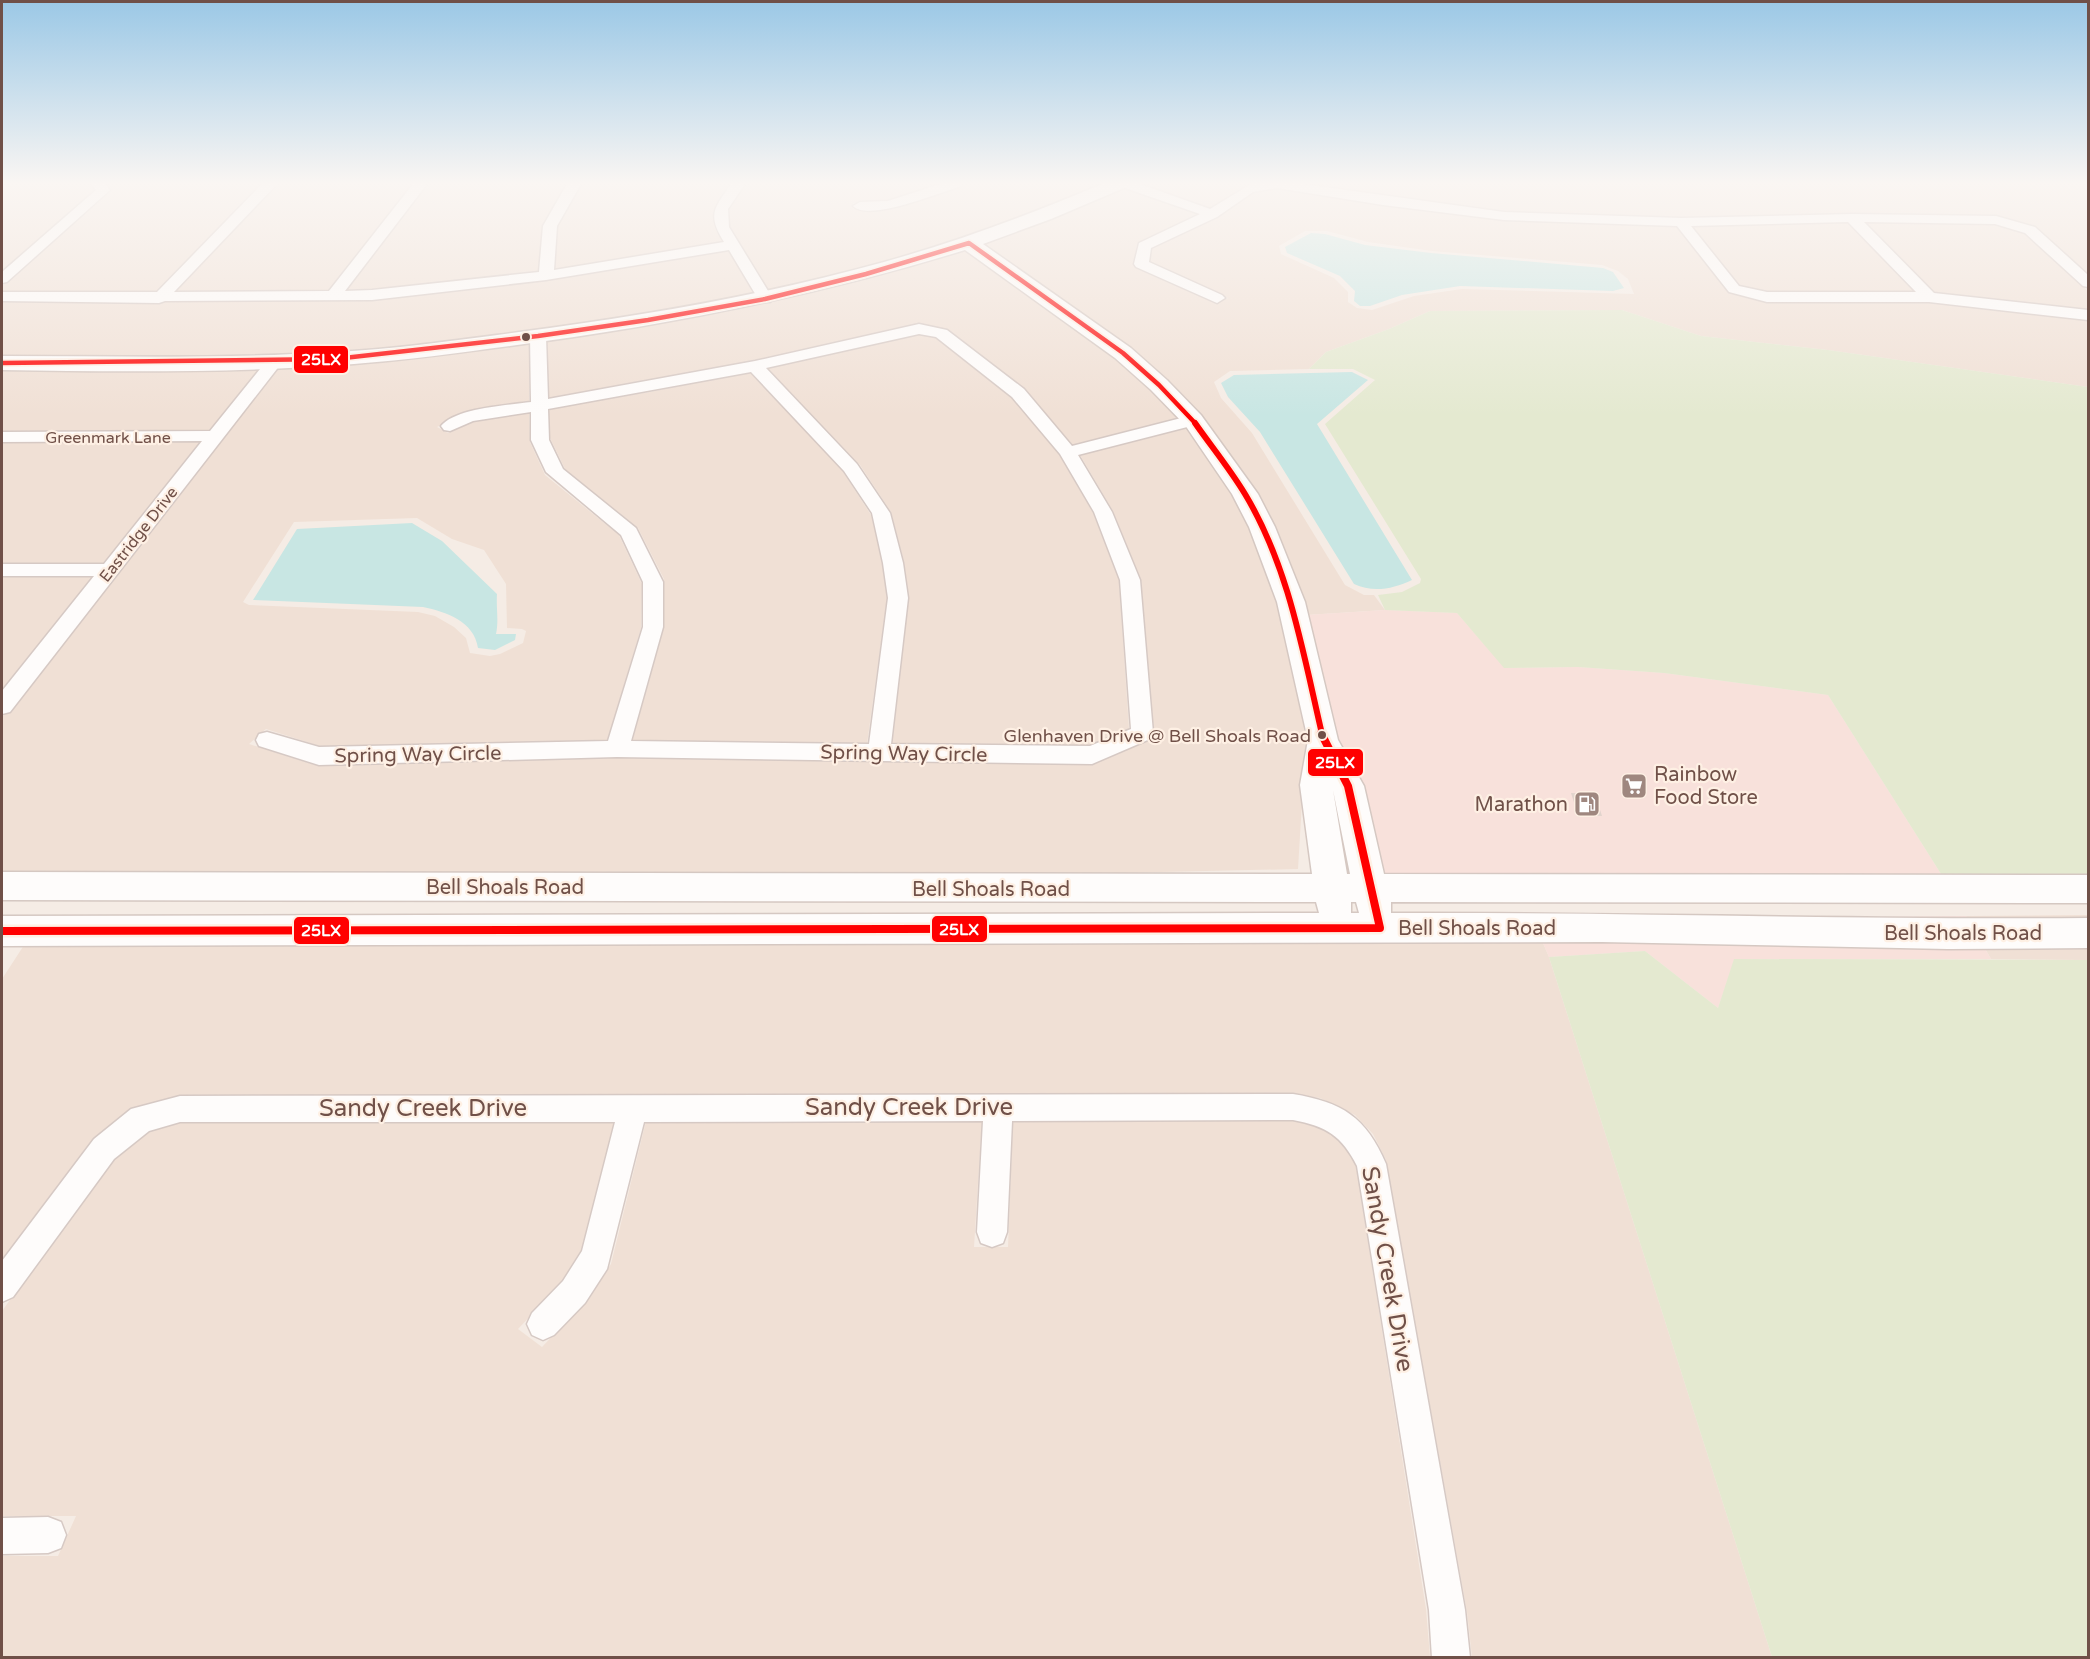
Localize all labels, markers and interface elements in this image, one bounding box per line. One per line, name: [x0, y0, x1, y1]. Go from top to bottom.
unlabelled marker: [520, 331, 532, 343]
line badge: 25LX: [293, 345, 349, 374]
text: 25LX: [301, 350, 341, 370]
street label: Greenmark Lane: [45, 428, 171, 448]
street label: Eastridge Drive: [95, 483, 182, 586]
place label: Glenhaven Drive @ Bell Shoals Road: [1004, 725, 1311, 747]
marker: Glenhaven Drive @ Bell Shoals Road: [1316, 729, 1328, 741]
street label: Spring Way Circle: [820, 741, 988, 767]
street label: Spring Way Circle: [334, 742, 502, 768]
line badge: 25LX: [1307, 748, 1364, 777]
text: 25LX: [1315, 753, 1355, 773]
place label: Rainbow Food Store: [1654, 763, 1758, 810]
supermarket icon: Rainbow Food Store: [1619, 771, 1649, 801]
fuel station icon: Marathon: [1572, 789, 1602, 819]
place label: Marathon: [1475, 793, 1568, 817]
street label: Bell Shoals Road: [426, 876, 584, 900]
street label: Bell Shoals Road: [912, 878, 1070, 902]
line badge: 25LX: [931, 915, 988, 943]
line badge: 25LX: [293, 916, 350, 945]
street label: Bell Shoals Road: [1398, 917, 1556, 941]
text: 25LX: [939, 920, 979, 940]
text: 25LX: [301, 921, 341, 941]
street label: Bell Shoals Road: [1884, 922, 2042, 946]
street label: Sandy Creek Drive: [805, 1093, 1013, 1122]
street label: Sandy Creek Drive: [319, 1094, 527, 1123]
street label: Sandy Creek Drive: [1355, 1164, 1420, 1374]

